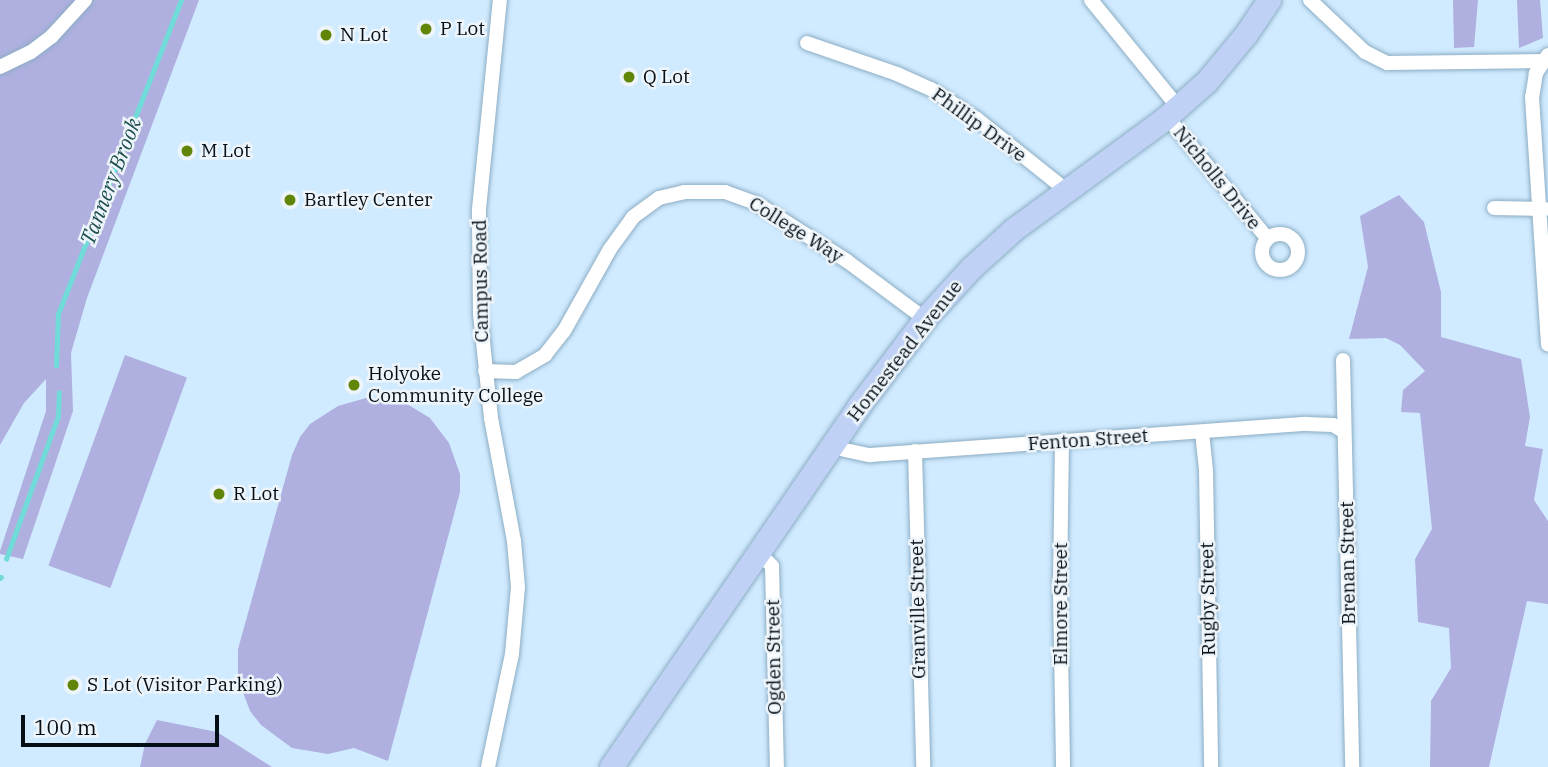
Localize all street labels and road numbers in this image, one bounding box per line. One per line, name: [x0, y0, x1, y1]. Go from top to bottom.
street label: Phillip Drive: [927, 83, 1031, 167]
street label: Nicholls Drive: [1168, 122, 1266, 234]
street label: College Way: [745, 192, 847, 268]
street label: Campus Road: [469, 219, 493, 343]
street label: Homestead Avenue: [843, 276, 967, 426]
street label: Fenton Street: [1027, 424, 1149, 456]
street label: Brenan Street: [1336, 501, 1360, 625]
street label: Granville Street: [905, 539, 931, 679]
street label: Elmore Street: [1050, 542, 1072, 666]
street label: Rugby Street: [1196, 542, 1220, 656]
street label: Ogden Street: [762, 599, 786, 715]

